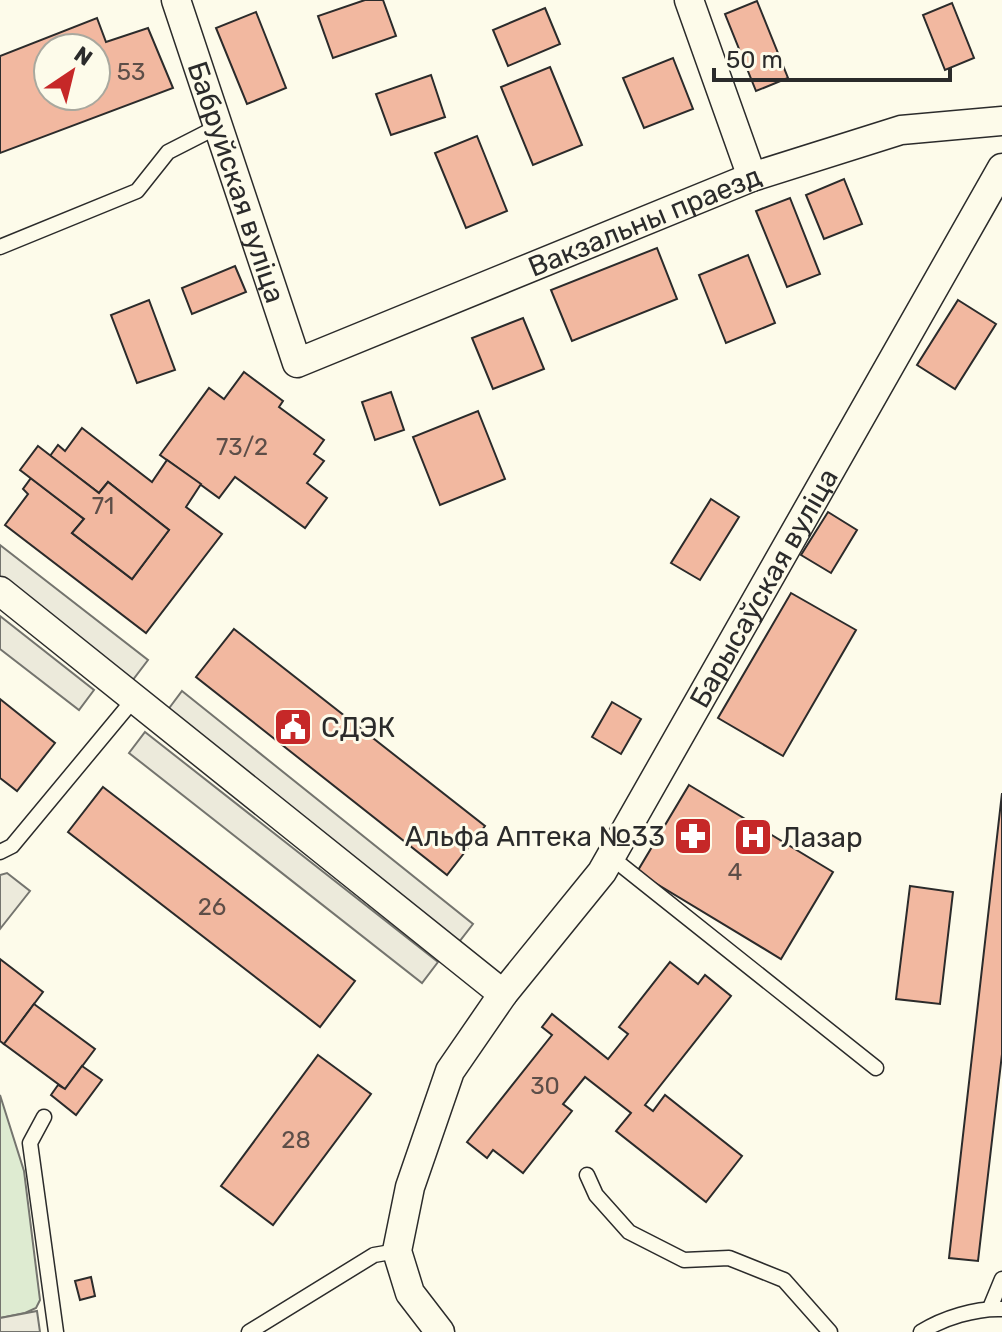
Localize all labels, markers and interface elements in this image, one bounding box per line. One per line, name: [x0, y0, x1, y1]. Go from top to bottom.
north arrow: [32, 32, 112, 112]
scale bar: [714, 32, 950, 82]
text: N: [69, 40, 97, 72]
text: 50 m: [726, 46, 783, 74]
street label: Бабруйская вуліца: [181, 57, 292, 307]
house number: 53: [117, 58, 145, 86]
street label: Вакзальны праезд: [523, 159, 766, 284]
house number: 73/2: [216, 433, 268, 461]
street label: Барысаўская вуліца: [683, 463, 845, 713]
house number: 71: [92, 492, 114, 520]
public building icon: СДЭК: [272, 706, 314, 748]
place label: СДЭК: [321, 711, 395, 744]
pharmacy icon: Альфа Аптека №33: [672, 815, 714, 857]
hospital icon: Лазар: [732, 816, 774, 858]
place label: Альфа Аптека №33: [405, 820, 665, 853]
place label: Лазар: [781, 821, 863, 854]
house number: 4: [728, 858, 743, 886]
house number: 26: [198, 893, 226, 921]
house number: 30: [530, 1072, 560, 1100]
house number: 28: [281, 1126, 311, 1154]

